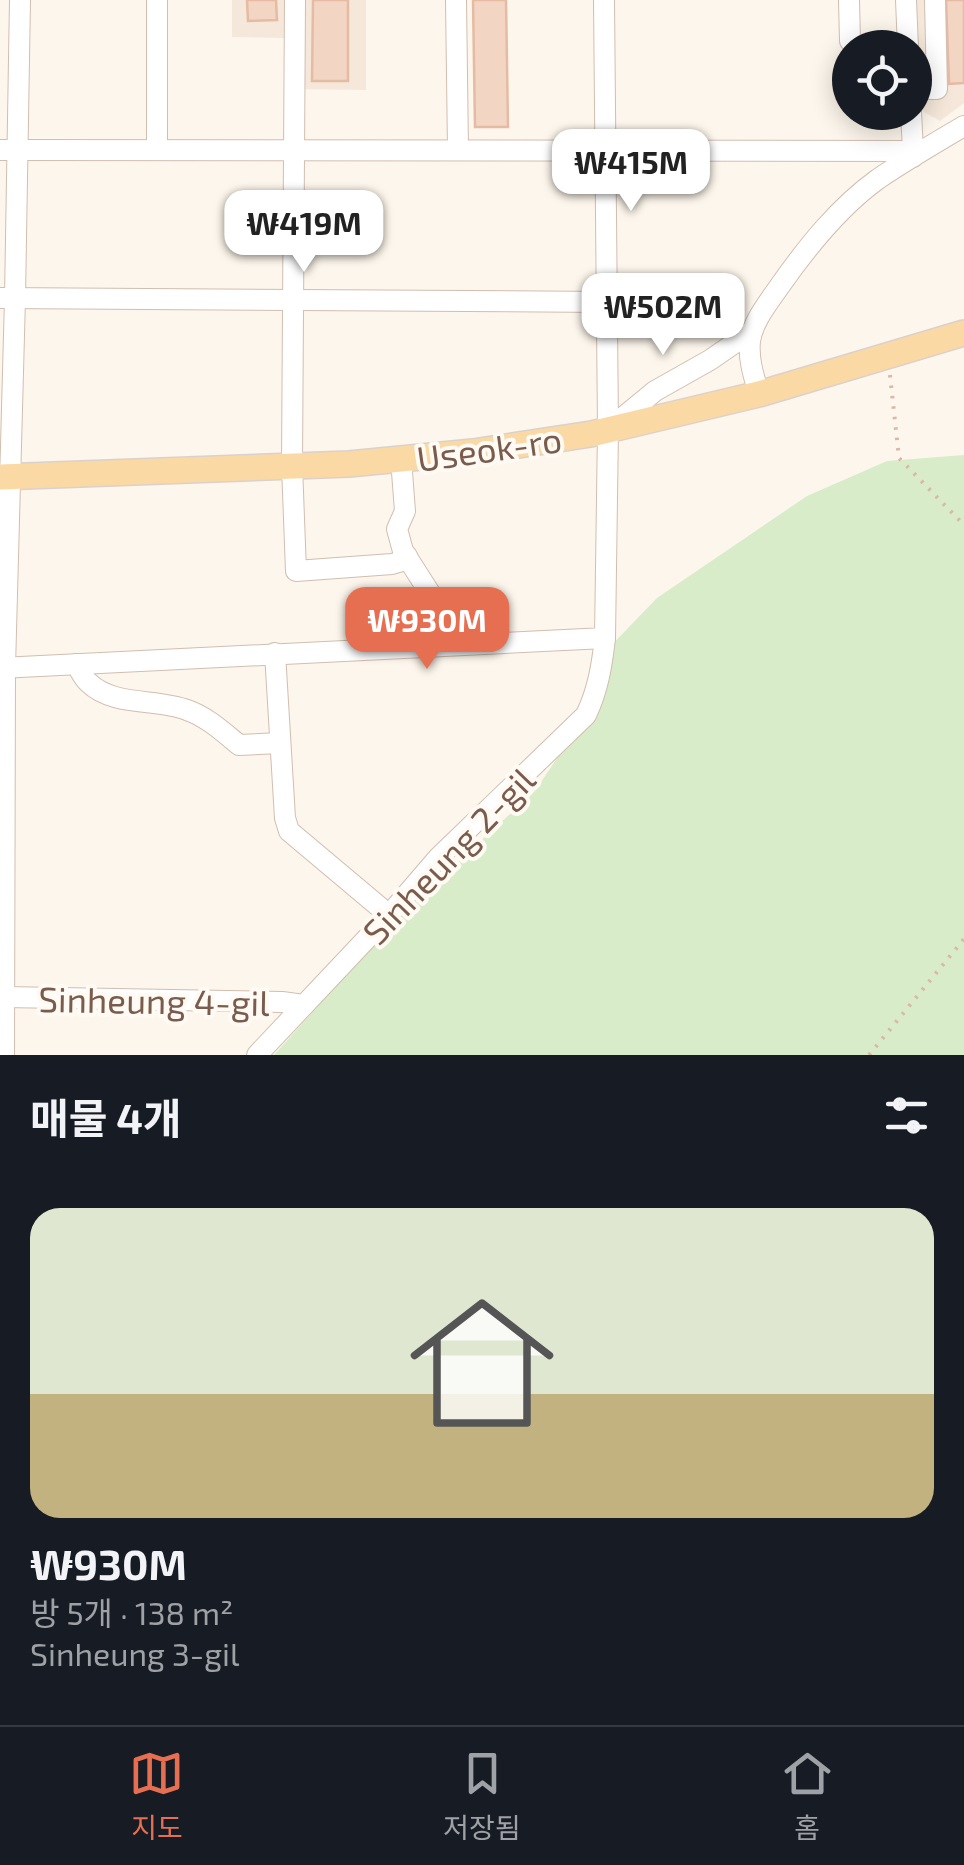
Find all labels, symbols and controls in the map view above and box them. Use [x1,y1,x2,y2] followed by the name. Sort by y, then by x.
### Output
[832,30,932,130] map controls
[832,30,932,130] button: locate
[561,129,701,214] pin: ₩415M
[574,142,688,180] text: ₩415M
[234,190,374,275] pin: ₩419M
[246,203,362,241] text: ₩419M
[593,273,733,358] pin: ₩502M
[604,286,722,324] text: ₩502M
[414,417,564,479] street label: Useok-ro
[357,587,497,672] pin: ₩930M
[367,600,487,638] text: ₩930M
[353,757,543,952] street label: Sinheung 2-gil
[38,977,271,1023] street label: Sinheung 4-gil
[879,1088,934,1143] icon: filters
[30,1092,182,1142] text: 매물 4개
[392,1273,572,1453] icon: home
[30,1538,187,1588] text: ₩930M
[30,1593,233,1631] text: 방 5개 · 138 m²
[30,1634,240,1672] text: Sinheung 3-gil
[129,1746,184,1846] tab: 지도
[443,1746,521,1846] tab: 저장됨
[780,1746,835,1846] tab: 홈

